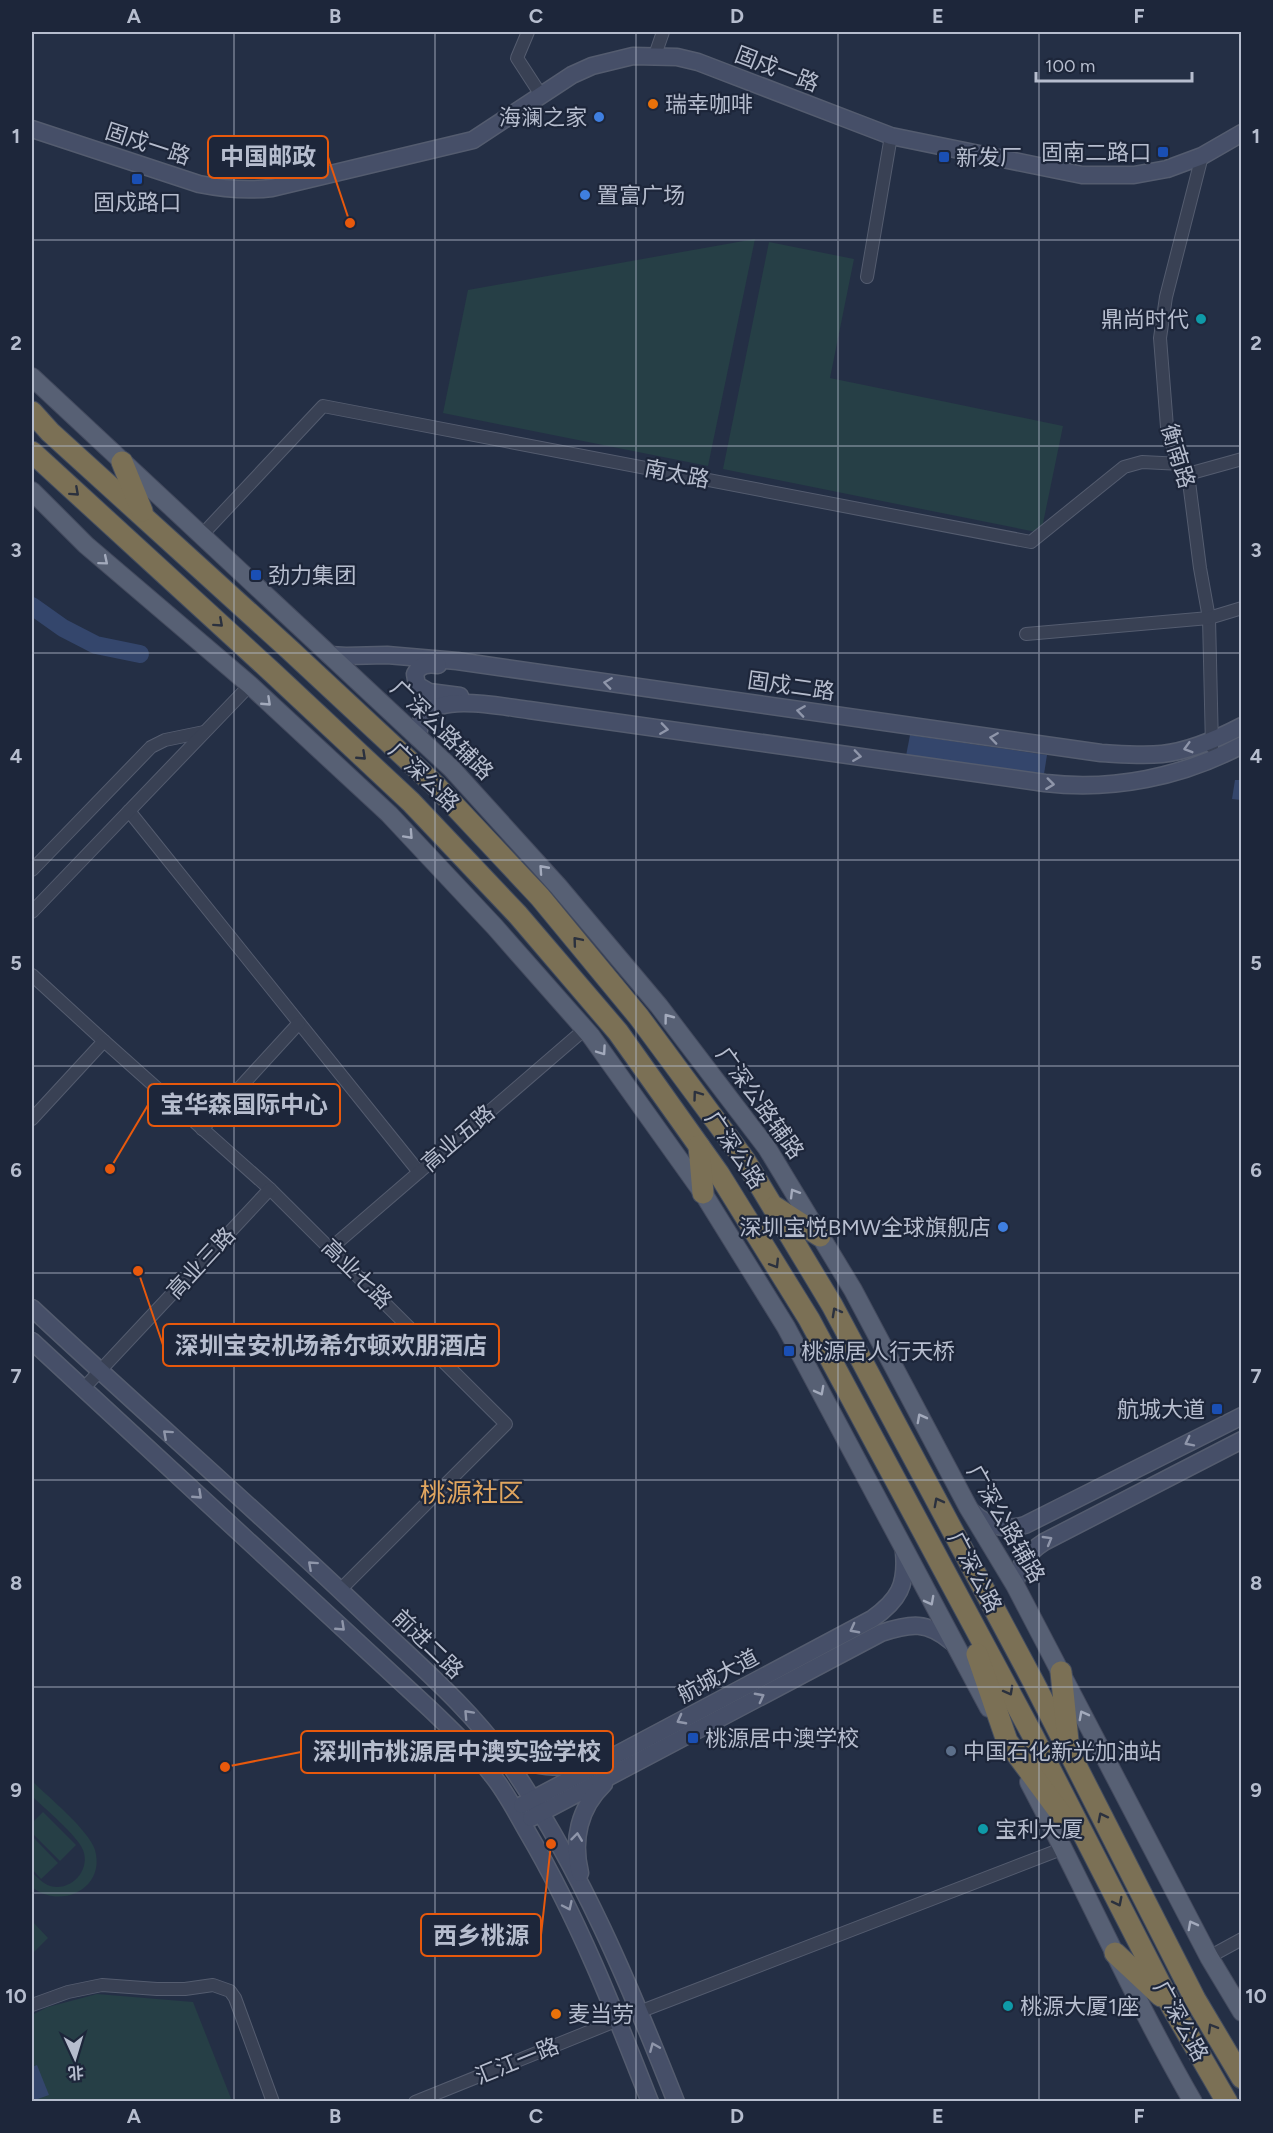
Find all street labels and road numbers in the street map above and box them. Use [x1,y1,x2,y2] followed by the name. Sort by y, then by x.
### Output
[731,41,823,97] street label: 固戍一路
[102,118,194,170] street label: 固戍一路
[1155,420,1201,492] street label: 衡南路
[642,454,712,494] street label: 南太路
[746,667,836,705] street label: 固戍二路
[385,675,499,785] street label: 广深公路辅路
[383,737,465,817] street label: 广深公路
[711,1042,809,1164] street label: 广深公路辅路
[416,1099,500,1177] street label: 高业五路
[699,1106,771,1194] street label: 广深公路
[161,1222,241,1304] street label: 高业三路
[316,1233,398,1315] street label: 高业七路
[962,1460,1050,1588] street label: 广深公路辅路
[943,1527,1007,1617] street label: 广深公路
[387,1604,469,1684] street label: 前进二路
[673,1643,763,1709] street label: 航城大道
[1148,1976,1214,2066] street label: 广深公路
[471,2032,563,2090] street label: 汇江一路

